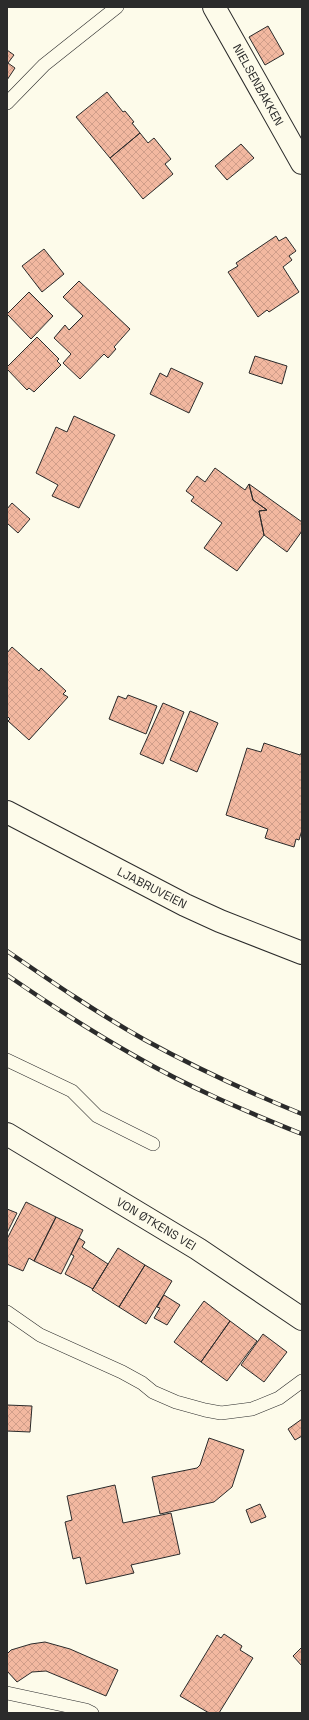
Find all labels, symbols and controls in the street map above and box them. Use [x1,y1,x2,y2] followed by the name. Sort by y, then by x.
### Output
[229,41,287,129] street label: NIELSENBAKKEN
[114,864,190,912] street label: LJABRUVEIEN
[113,1194,199,1254] street label: VON ØTKENS VEI

